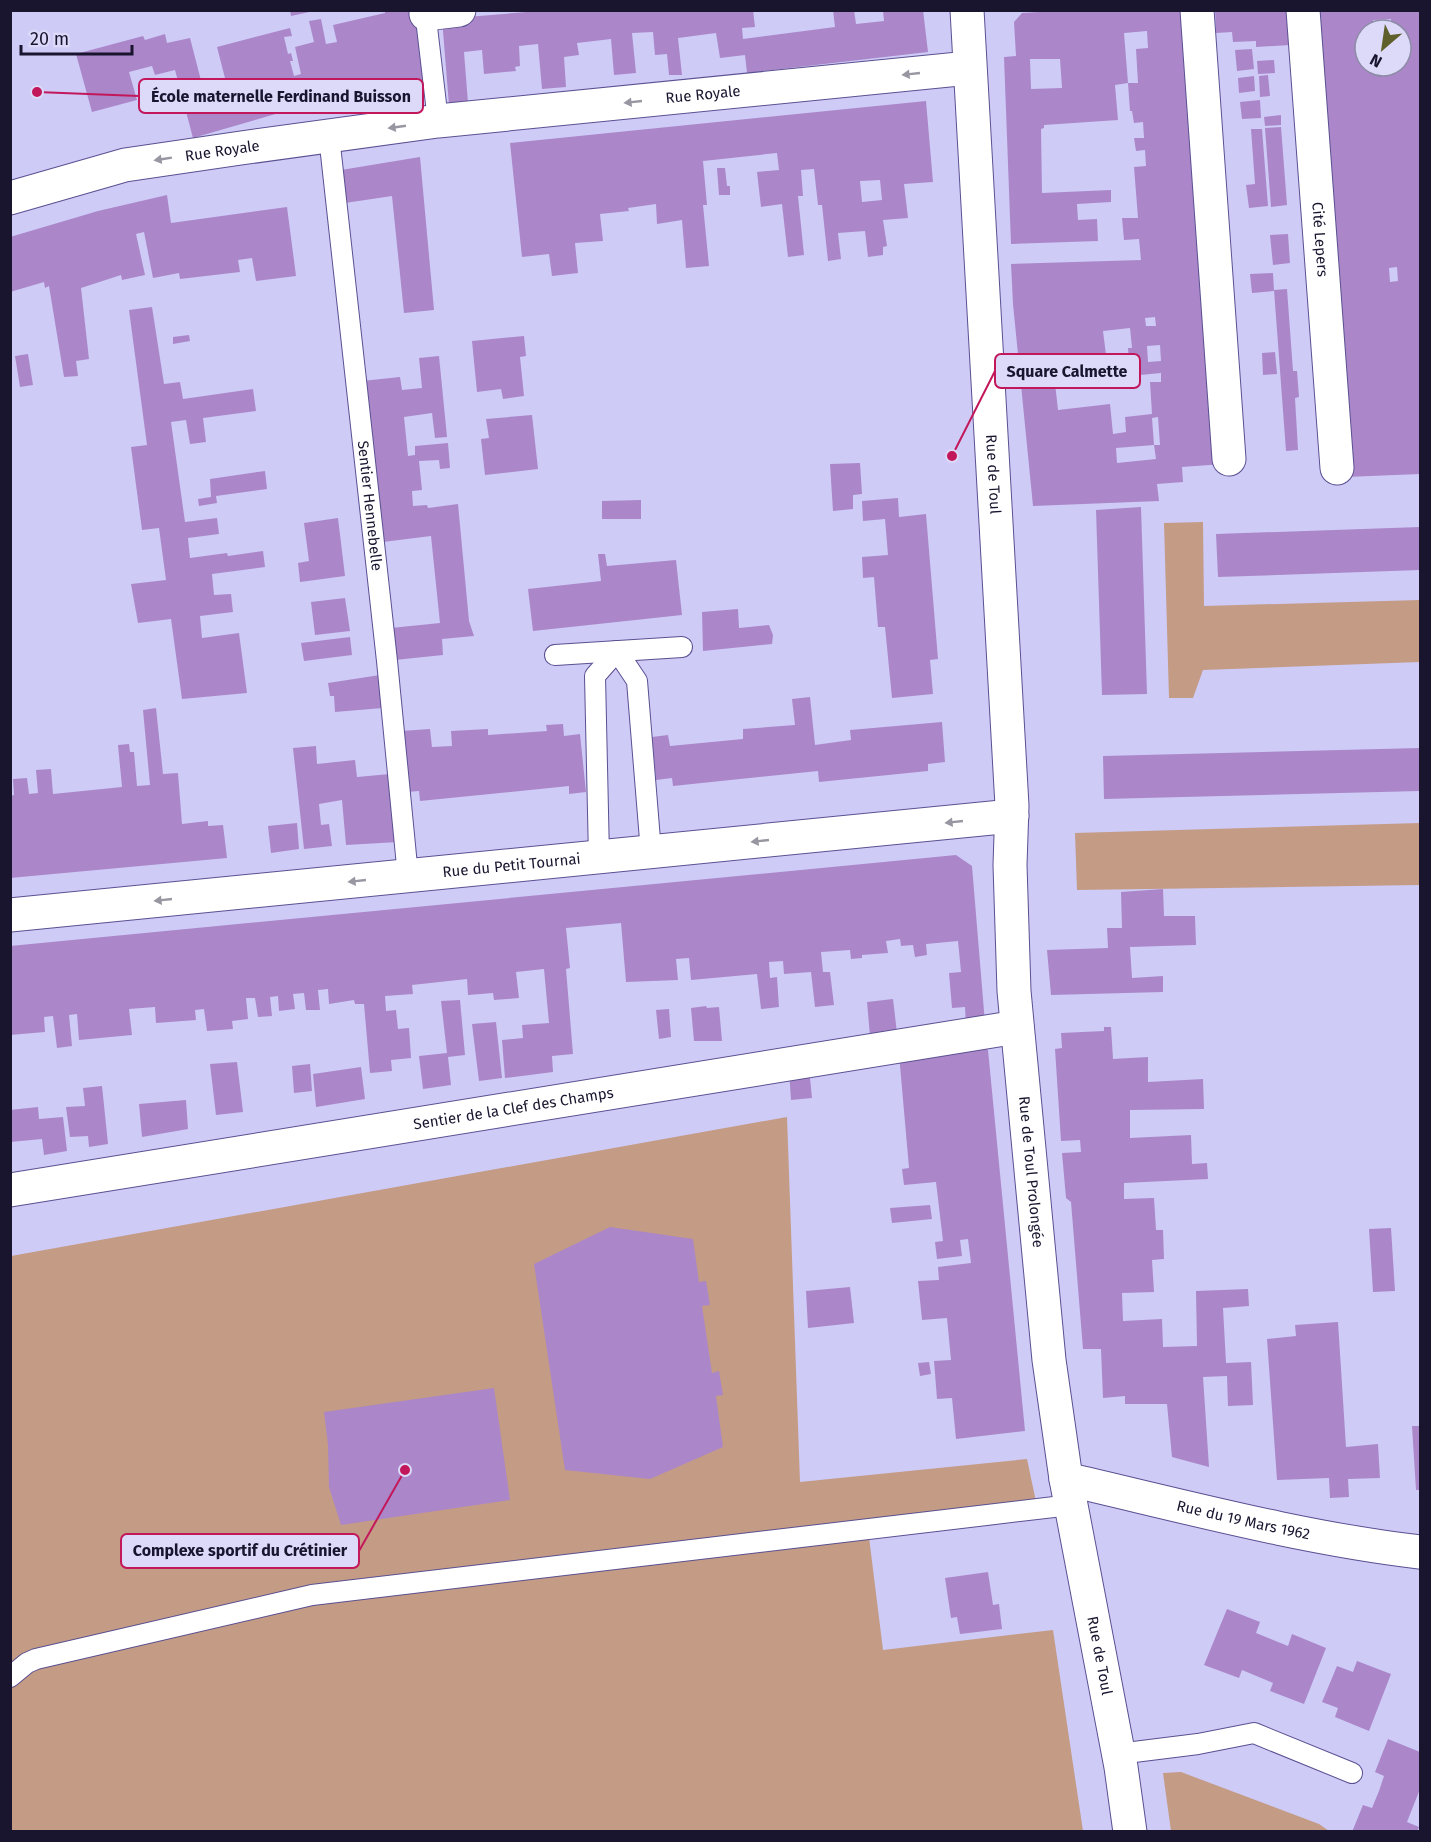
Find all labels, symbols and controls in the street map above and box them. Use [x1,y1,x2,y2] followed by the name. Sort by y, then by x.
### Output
[21,18,132,56] scale bar
[1353,18,1413,78] north arrow
[30,28,69,50] text: 20 m
[1367,50,1385,72] text: N
[901,69,920,79] one-way arrow
[139,79,423,113] callout: École maternelle Ferdinand Buisson
[665,82,741,107] street label: Rue Royale
[151,86,411,106] text: École maternelle Ferdinand Buisson
[623,97,642,107] one-way arrow
[388,122,407,131] one-way arrow
[184,137,261,165] street label: Rue Royale
[153,155,172,164] one-way arrow
[1308,201,1332,277] street label: Cité Lepers
[995,354,1140,388] callout: Square Calmette
[1007,362,1128,381] text: Square Calmette
[982,434,1005,515] street label: Rue de Toul
[354,440,386,572] street label: Sentier Hennebelle
[944,817,963,827] one-way arrow
[750,836,769,846] one-way arrow
[442,850,581,881] street label: Rue du Petit Tournai
[347,876,366,886] one-way arrow
[153,895,172,905] one-way arrow
[412,1083,615,1134] street label: Sentier de la Clef des Champs
[1015,1095,1047,1248] street label: Rue de Toul Prolongée
[1175,1497,1312,1543] street label: Rue du 19 Mars 1962
[121,1534,359,1568] callout: Complexe sportif du Crétinier
[133,1541,348,1560] text: Complexe sportif du Crétinier
[1083,1615,1116,1697] street label: Rue de Toul

